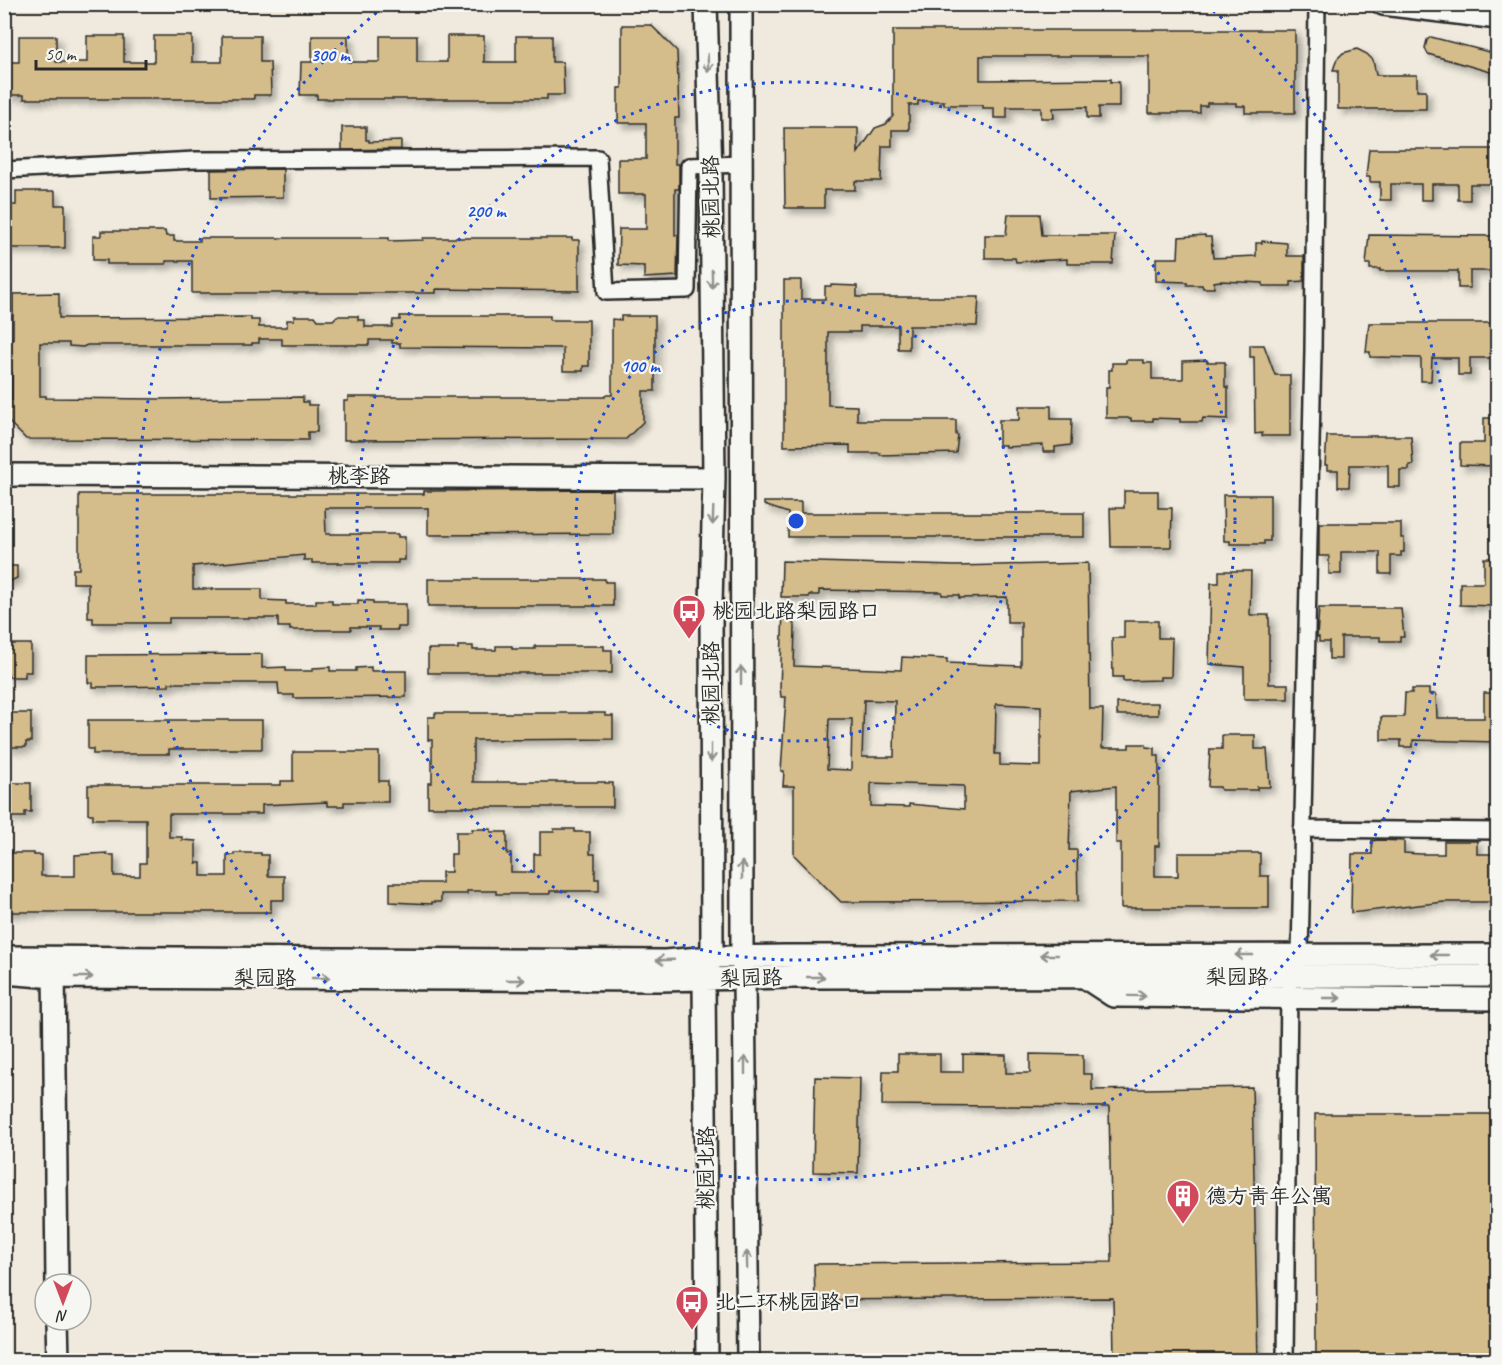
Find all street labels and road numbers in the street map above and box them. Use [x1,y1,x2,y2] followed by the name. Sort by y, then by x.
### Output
[697,155,725,239] street label: 桃园北路
[328,463,391,489] street label: 桃李路
[698,641,724,725] street label: 桃园北路
[719,964,783,992] street label: 梨园路
[1206,964,1269,990] street label: 梨园路
[234,965,297,991] street label: 梨园路
[693,1126,719,1210] street label: 桃园北路

